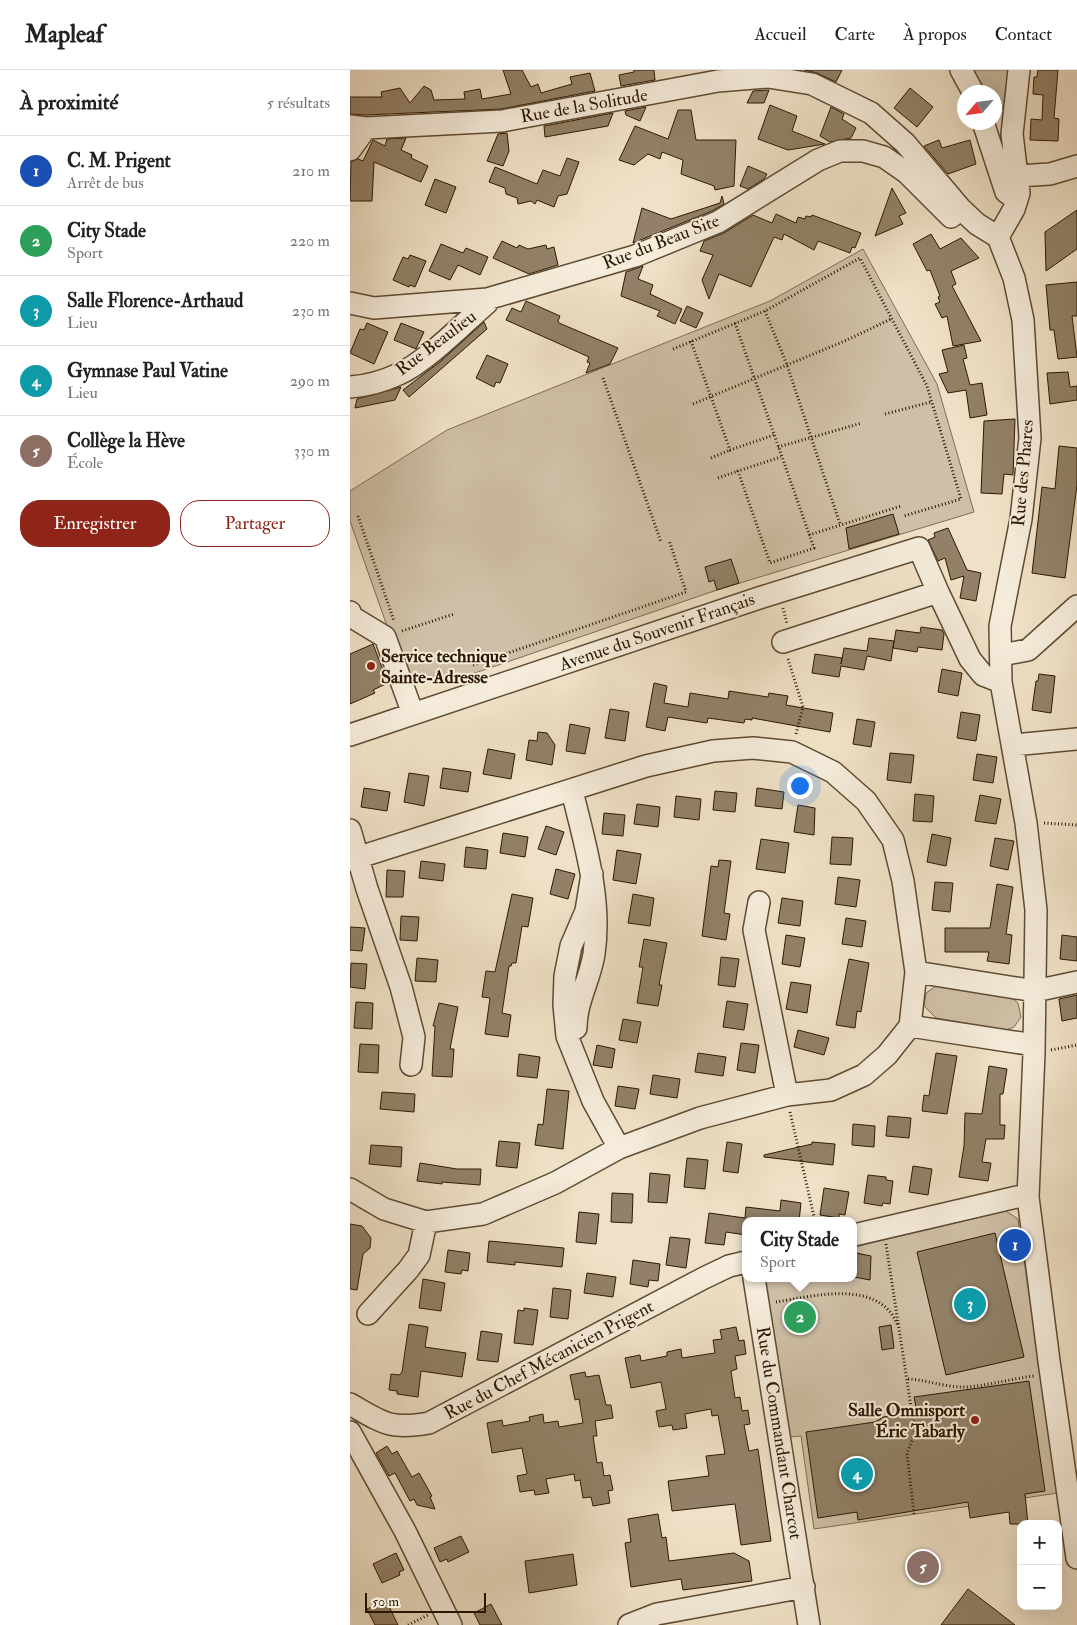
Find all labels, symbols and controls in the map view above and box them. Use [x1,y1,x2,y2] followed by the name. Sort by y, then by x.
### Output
[25,19,104,50] text: Mapleaf
[754,23,807,46] text: Accueil
[835,23,875,46] text: Carte
[903,23,967,46] text: À propos
[995,23,1052,46] text: Contact
[519,83,650,129] street label: Rue de la Solitude
[957,85,1002,130] north arrow
[20,89,118,116] text: À proximité
[267,93,330,113] text: 5 résultats
[67,149,171,173] text: C. M. Prigent
[33,161,39,181] text: 1
[292,161,330,181] text: 210 m
[67,173,144,193] text: Arrêt de bus
[599,209,723,275] street label: Rue du Beau Site
[67,219,146,243] text: City Stade
[32,231,40,251] text: 2
[290,231,330,251] text: 220 m
[67,243,103,263] text: Sport
[67,289,243,313] text: Salle Florence-Arthaud
[33,301,39,321] text: 3
[292,301,330,321] text: 230 m
[391,305,481,381] street label: Rue Beaulieu
[67,313,98,333] text: Lieu
[67,359,228,383] text: Gymnase Paul Vatine
[32,371,40,391] text: 4
[290,371,330,391] text: 290 m
[67,383,98,403] text: Lieu
[1007,419,1039,527] street label: Rue des Phares
[67,429,185,453] text: Collège la Hève
[32,441,40,461] text: 5
[294,441,330,461] text: 330 m
[67,453,103,473] text: École
[20,500,170,547] button: Enregistrer
[180,500,330,547] button: Partager
[555,588,758,677] street label: Avenue du Souvenir Français
[381,645,507,689] place label: Service technique Sainte-Adresse
[365,660,377,672] marker: Service technique Sainte-Adresse
[787,773,813,799] your location
[742,1217,857,1282] popup
[999,1226,1031,1264] pin: 1
[760,1228,839,1252] text: City Stade
[760,1252,796,1272] text: Sport
[954,1285,986,1323] pin: 3
[440,1295,658,1425] street label: Rue du Chef Mécanicien Prigent
[784,1298,816,1336] pin: 2
[751,1325,807,1541] street label: Rue du Commandant Charcot
[848,1399,966,1443] place label: Salle Omnisport Éric Tabarly
[969,1414,981,1426] marker: Salle Omnisport Éric Tabarly
[841,1455,873,1493] pin: 4
[1017,1520,1062,1610] map controls
[1017,1520,1062,1565] button: +
[907,1548,939,1586] pin: 5
[1017,1565,1062,1610] button: −
[365,1590,486,1613] scale bar
[372,1593,399,1610] text: 50 m

